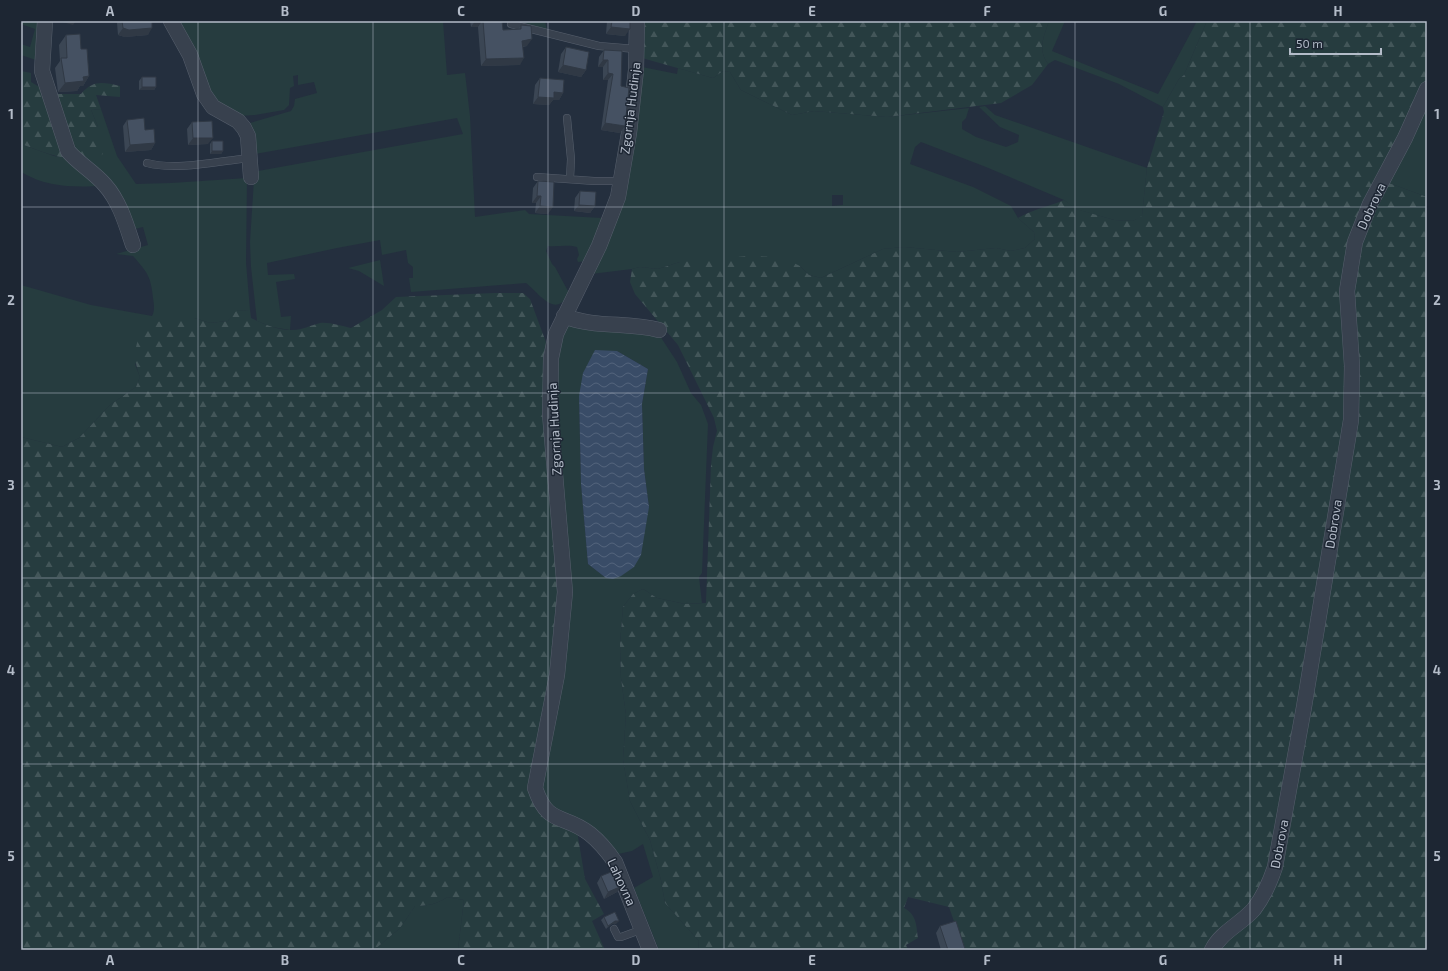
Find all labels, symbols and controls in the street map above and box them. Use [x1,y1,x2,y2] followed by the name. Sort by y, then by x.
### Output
[106,3,115,19] text: A
[281,3,289,19] text: B
[457,3,465,19] text: C
[632,3,641,19] text: D
[808,3,816,19] text: E
[983,3,991,19] text: F
[1159,3,1167,19] text: G
[1334,3,1343,19] text: H
[1290,30,1381,56] scale bar
[1296,36,1323,50] text: 50 m
[616,61,644,155] street label: Zgornja Hudinja
[8,106,14,122] text: 1
[1434,106,1440,122] text: 1
[1353,180,1389,232] street label: Dobrova
[7,292,15,308] text: 2
[1433,292,1441,308] text: 2
[544,382,564,476] street label: Zgornja Hudinja
[7,477,15,493] text: 3
[1433,477,1441,493] text: 3
[1321,498,1345,550] street label: Dobrova
[7,662,15,678] text: 4
[1433,662,1441,678] text: 4
[1266,818,1292,870] street label: Dobrova
[7,848,15,864] text: 5
[1433,848,1441,864] text: 5
[604,856,640,908] street label: Lahovna
[106,952,115,968] text: A
[281,952,289,968] text: B
[457,952,465,968] text: C
[632,952,641,968] text: D
[808,952,816,968] text: E
[983,952,991,968] text: F
[1159,952,1167,968] text: G
[1334,952,1343,968] text: H

